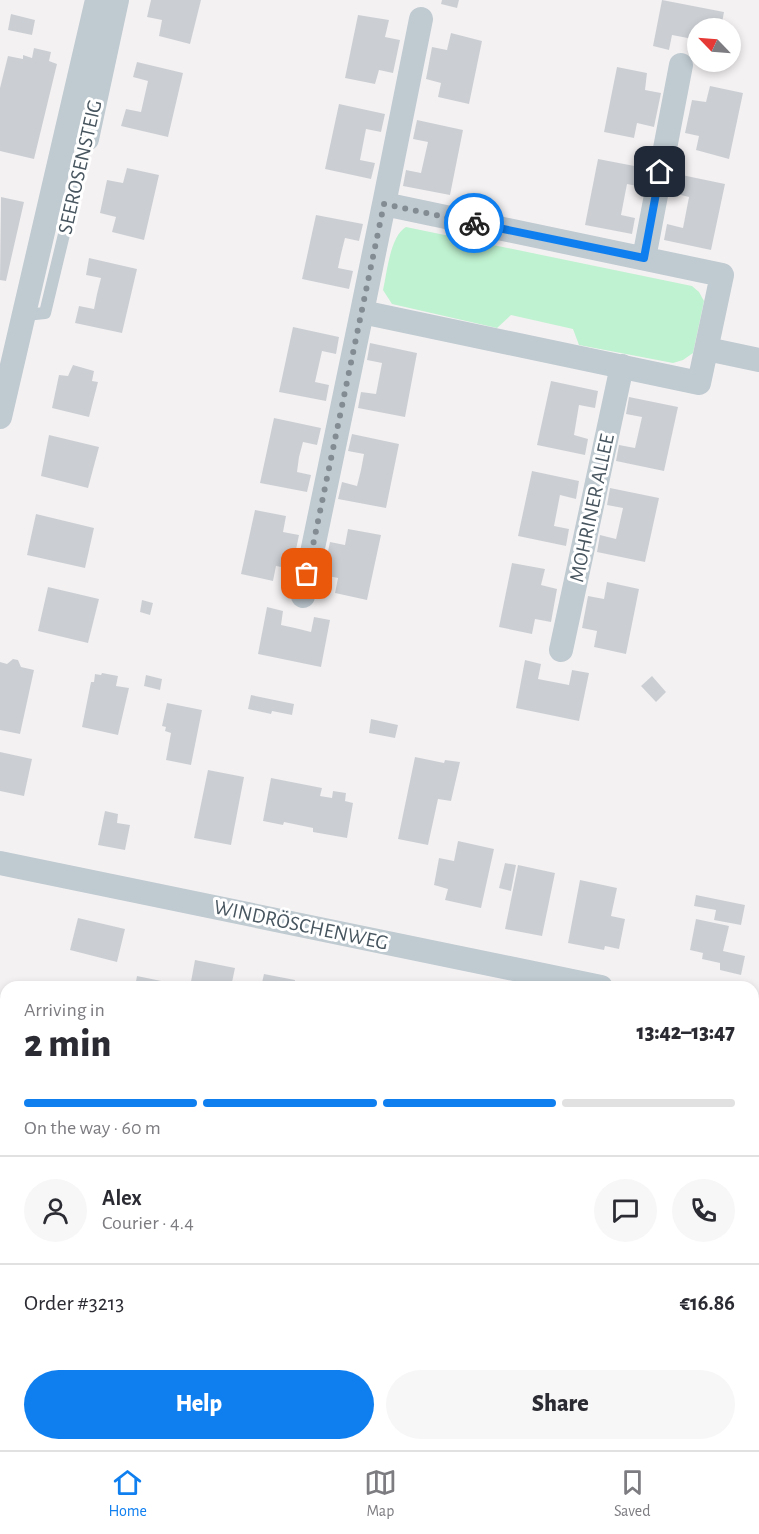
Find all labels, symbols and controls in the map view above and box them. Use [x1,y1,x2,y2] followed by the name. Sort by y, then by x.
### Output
[687,18,741,72] north arrow
[687,18,741,72] map controls
[54,98,106,236] street label: SEEROSENSTEIG
[634,146,685,197] pin
[643,155,676,188] icon: home
[444,193,504,253] courier
[458,207,491,240] icon: bike
[566,432,618,584] street label: MOHRINER ALLEE
[281,548,332,599] pin
[290,557,323,590] icon: bag
[212,895,390,954] street label: WINDRÖSCHENWEG
[24,1000,105,1020] text: Arriving in
[637,1021,735,1043] text: 13:42–13:47
[24,1025,111,1064] text: 2 min
[24,1118,161,1138] text: On the way · 60 m
[24,1179,87,1242] button: person
[594,1179,657,1242] button: chat
[672,1179,735,1242] button: phone
[102,1187,142,1209] text: Alex
[102,1213,194,1233] text: Courier · 4.4
[24,1292,124,1314] text: Order #3213
[680,1292,735,1314] text: €16.86
[24,1370,374,1439] button: Help
[386,1370,735,1439] button: Share
[108,1466,147,1521] tab: Home
[364,1466,397,1521] tab: Map
[614,1466,651,1521] tab: Saved

